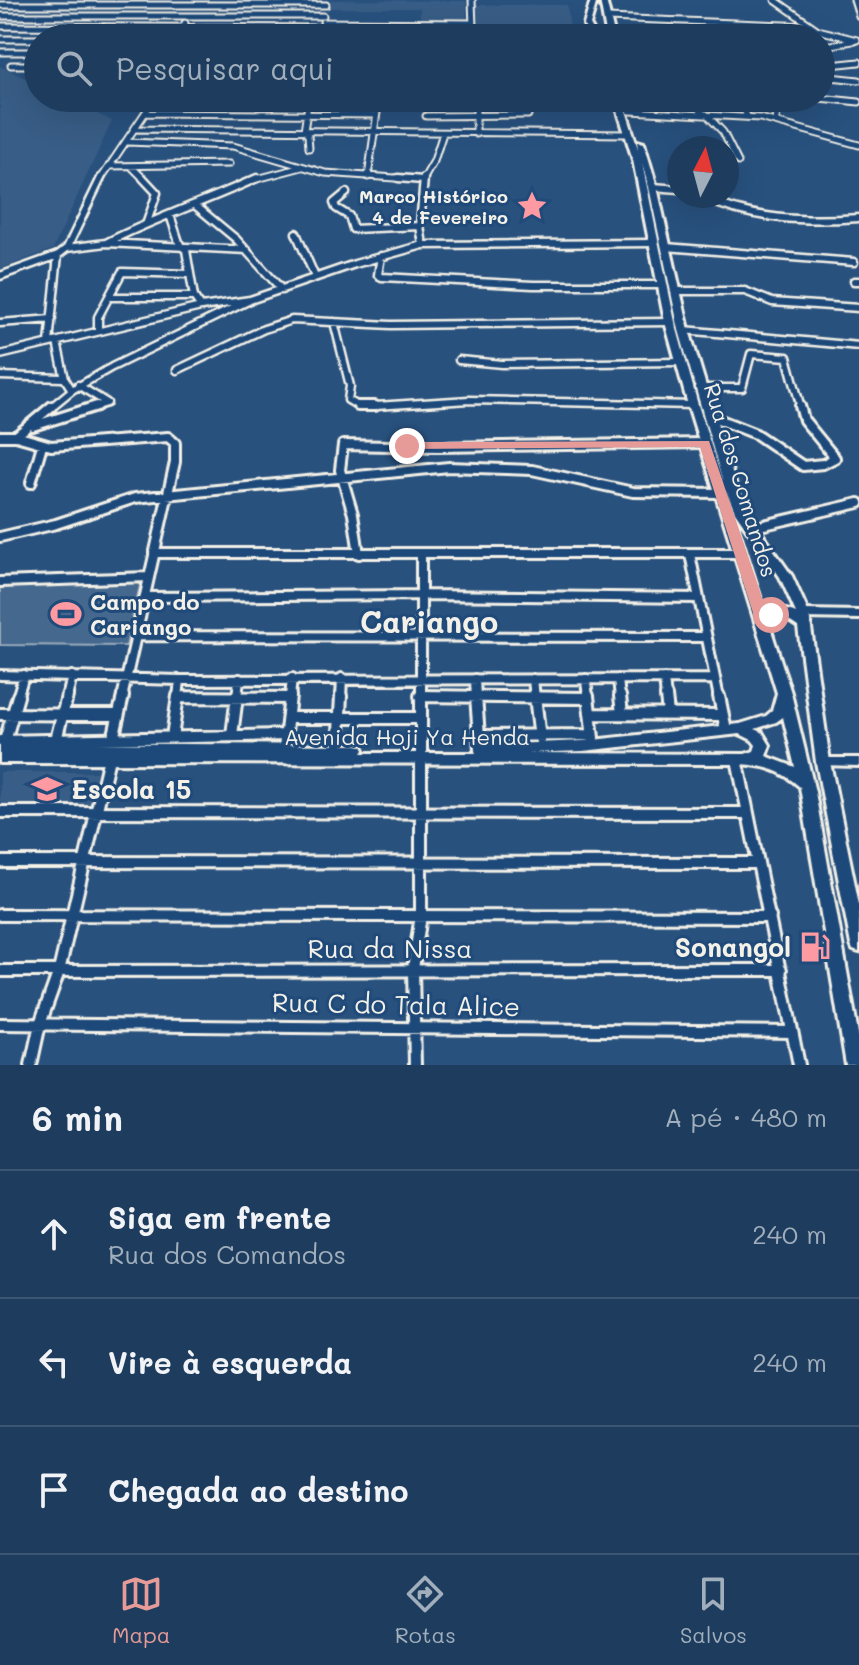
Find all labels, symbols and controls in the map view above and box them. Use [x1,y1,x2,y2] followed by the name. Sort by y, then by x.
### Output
[24,24,835,112] search box
[52,46,96,90] icon: search
[116,48,334,88] text: Pesquisar aqui
[667,136,739,208] north arrow
[359,184,508,229] place label: Marco Histórico 4 de Fevereiro
[515,189,549,223] place icon: Marco Histórico 4 de Fevereiro
[698,379,784,581] street label: Rua dos Comandos
[389,428,425,464] route end
[90,587,200,641] place label: Campo do Cariango
[49,597,83,631] sports icon: Campo do Cariango
[753,597,789,633] route start
[360,601,498,641] district label: Cariango
[284,722,530,751] street label: Avenida Hoji Ya Henda
[30,772,64,806] school or university icon: Escola 15
[71,772,191,806] place label: Escola 15
[675,930,791,964] place label: Sonangol
[798,930,832,964] fuel station icon: Sonangol
[307,931,473,965] street label: Rua da Nissa
[272,985,520,1023] street label: Rua C do Tala Alice
[32,1095,123,1140] text: 6 min
[664,1100,827,1134] text: A pé · 480 m
[108,1197,331,1237] text: Siga em frente
[32,1212,76,1256] icon: ahead
[752,1217,827,1251] text: 240 m
[108,1237,346,1271] text: Rua dos Comandos
[32,1340,76,1384] icon: left
[108,1342,352,1382] text: Vire à esquerda
[752,1345,827,1379] text: 240 m
[32,1468,76,1512] icon: arrive
[108,1470,408,1510] text: Chegada ao destino
[112,1572,171,1649] tab: Mapa
[395,1572,456,1649] tab: Rotas
[680,1572,747,1649] tab: Salvos

